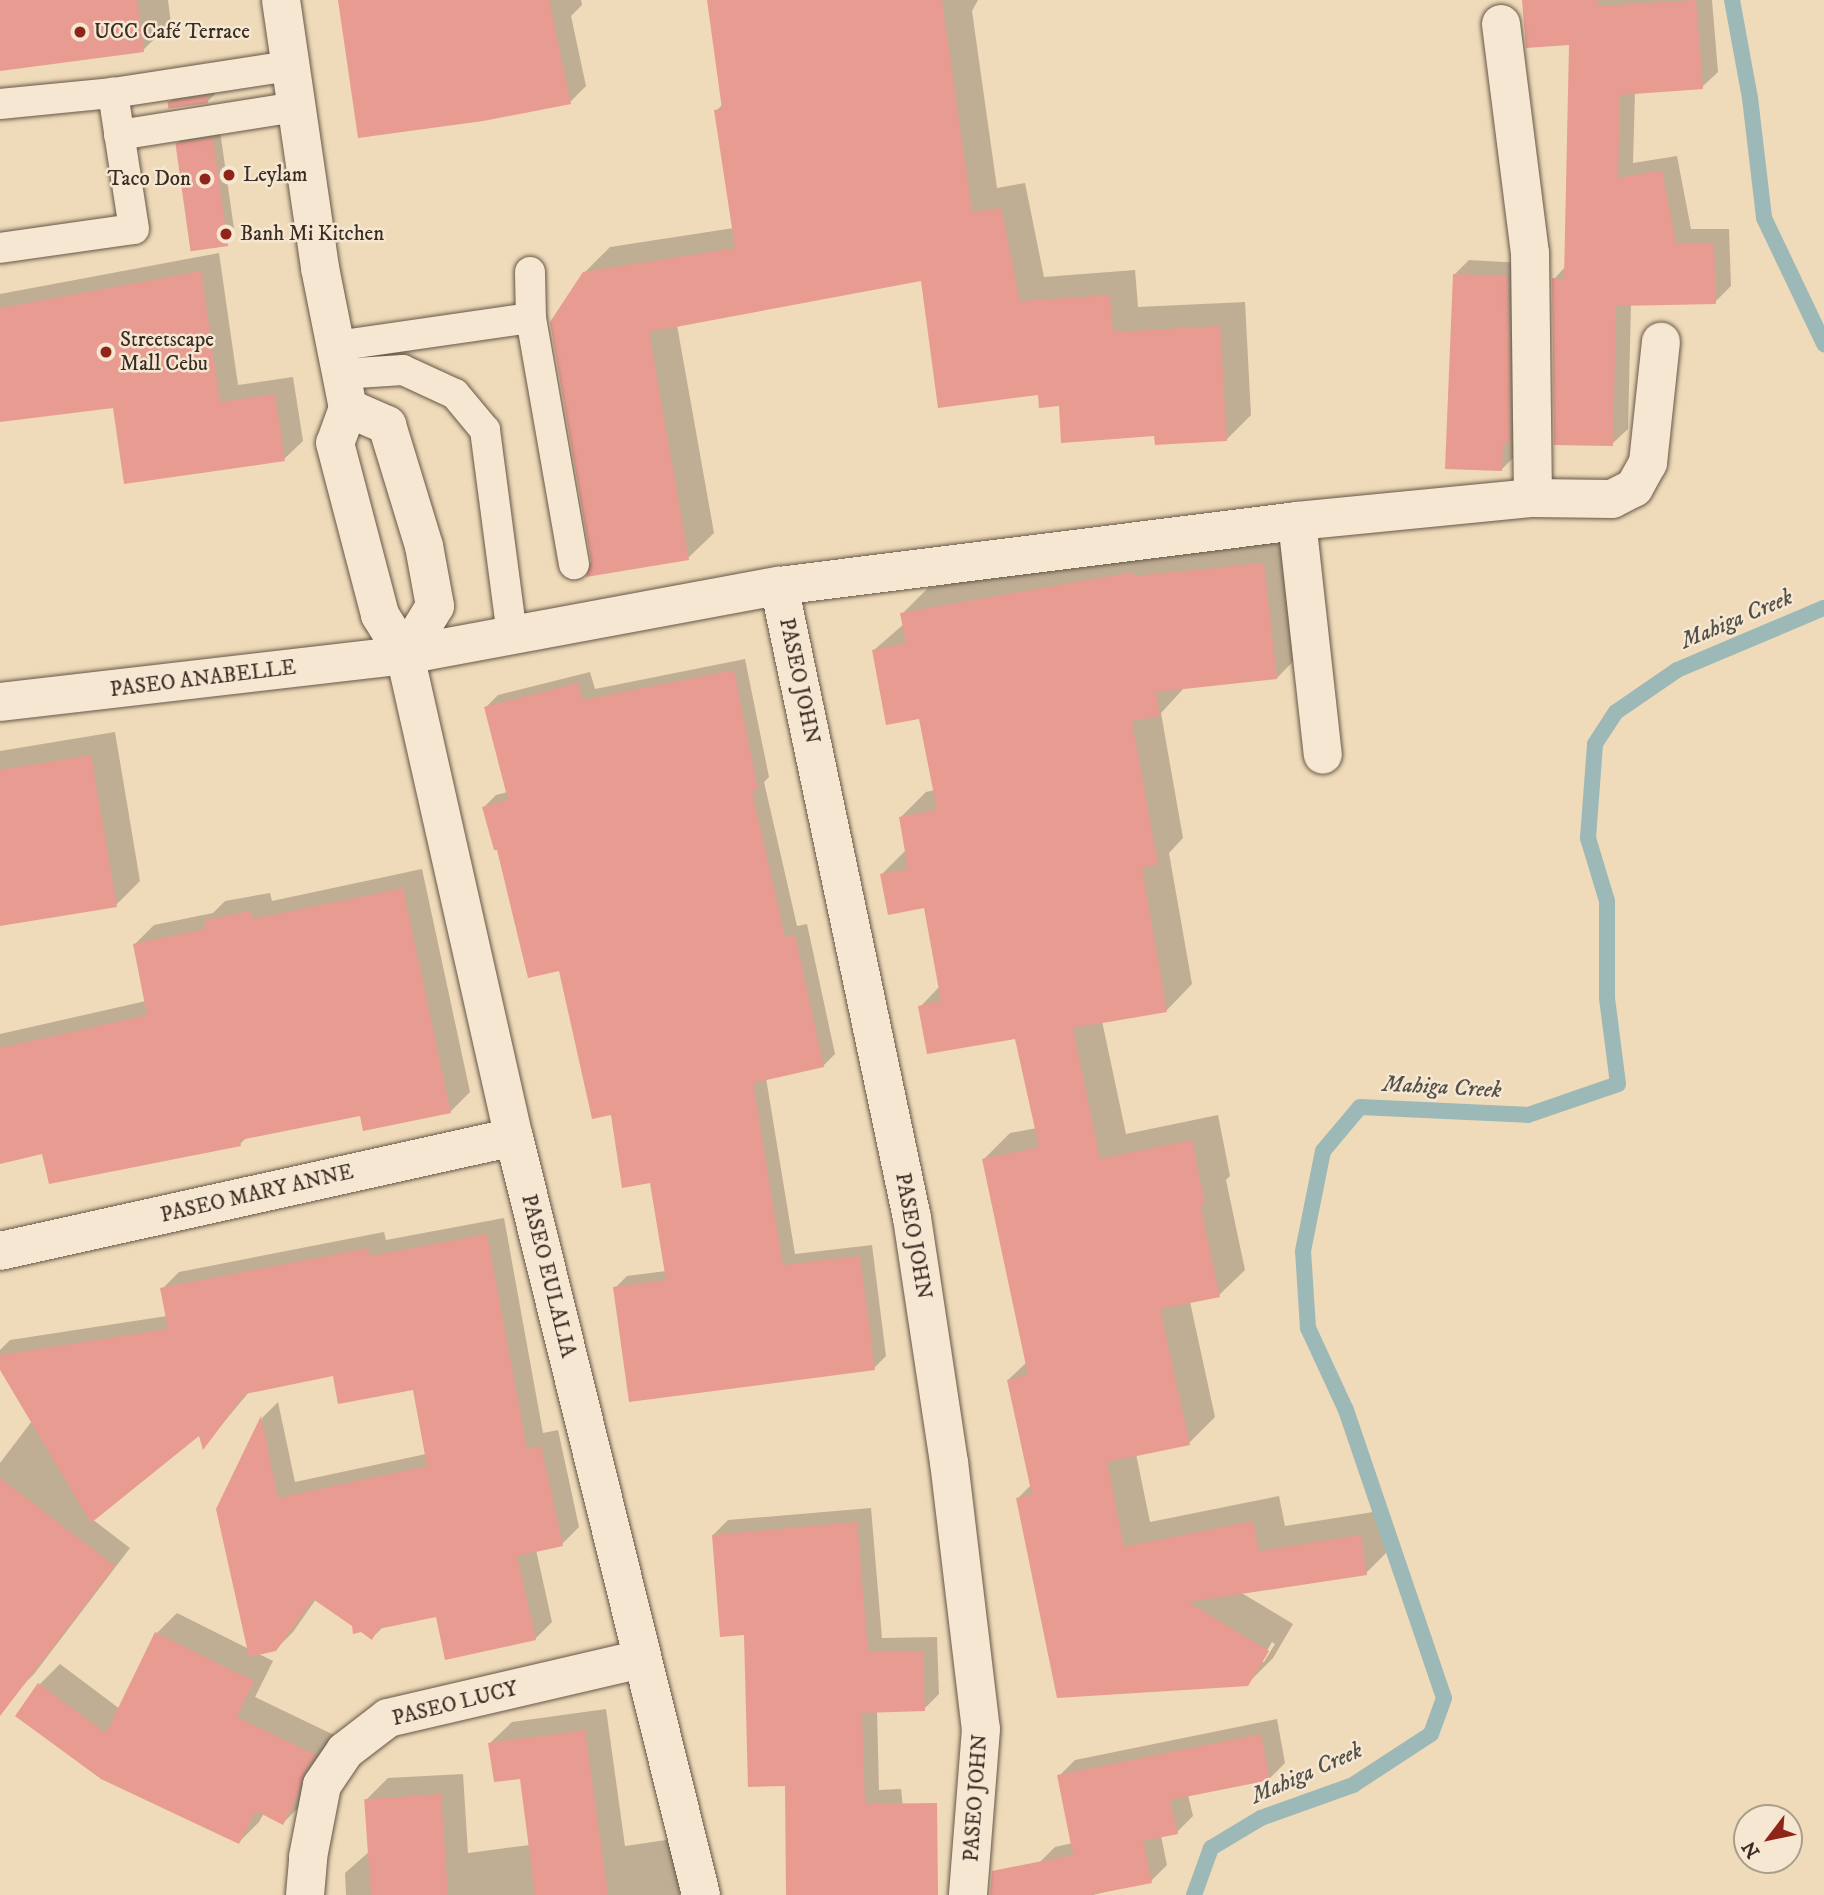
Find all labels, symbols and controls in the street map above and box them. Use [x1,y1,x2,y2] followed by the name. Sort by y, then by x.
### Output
[94,19,250,45] place label: UCC Café Terrace
[72,24,88,40] marker: UCC Café Terrace
[243,162,307,188] place label: Leylam
[107,166,191,192] place label: Taco Don
[221,167,237,183] marker: Leylam
[197,171,213,187] marker: Taco Don
[240,221,384,247] place label: Banh Mi Kitchen
[218,226,234,242] marker: Banh Mi Kitchen
[120,327,214,377] place label: Streetscape Mall Cebu
[98,344,114,360] marker: Streetscape Mall Cebu
[1677,584,1797,656] water label: Mahiga Creek
[773,616,825,746] street label: PASEO JOHN
[109,655,297,703] street label: PASEO ANABELLE
[1382,1071,1502,1105] water label: Mahiga Creek
[158,1160,356,1228] street label: PASEO MARY ANNE
[889,1171,937,1301] street label: PASEO JOHN
[516,1192,580,1360] street label: PASEO EULALIA
[390,1676,520,1732] street label: PASEO LUCY
[959,1733,993,1863] street label: PASEO JOHN
[1247,1737,1367,1811] water label: Mahiga Creek
[1733,1804,1803,1874] north arrow
[1738,1837,1765,1862] text: N

